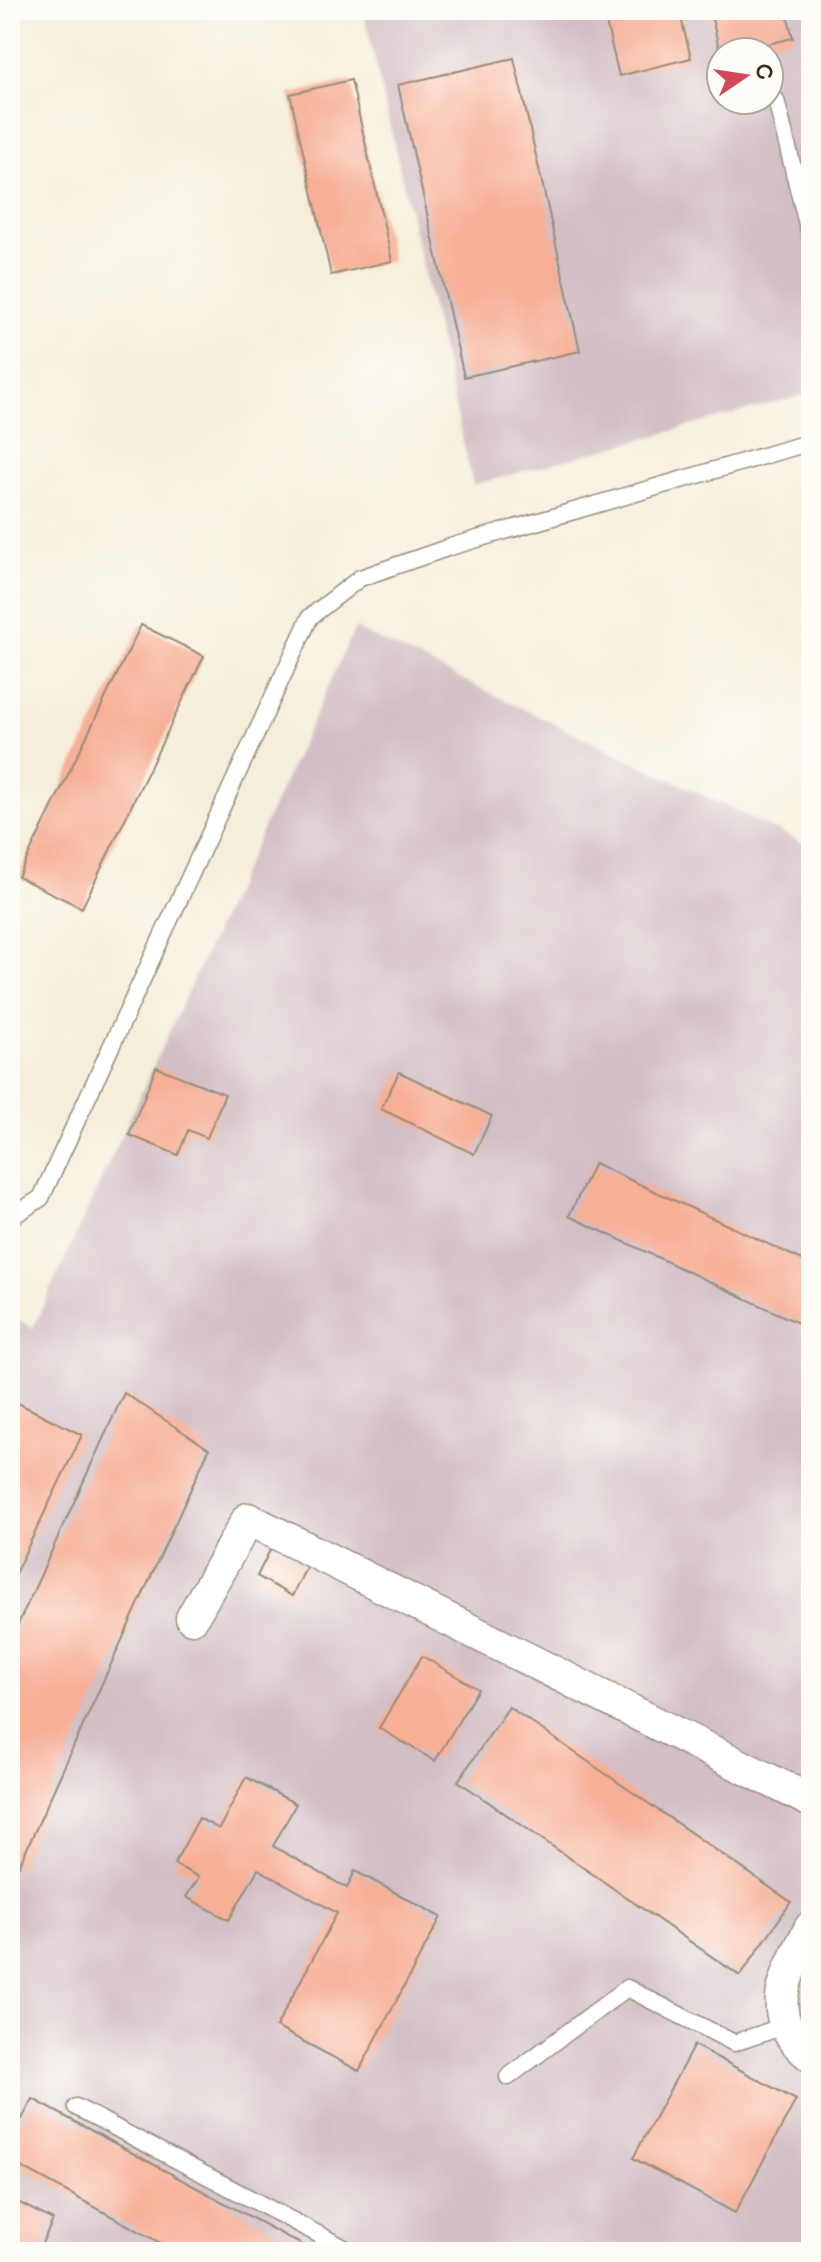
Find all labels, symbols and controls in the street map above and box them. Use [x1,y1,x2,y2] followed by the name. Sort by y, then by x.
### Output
[705,36,785,116] north arrow
[748,61,778,82] text: С

